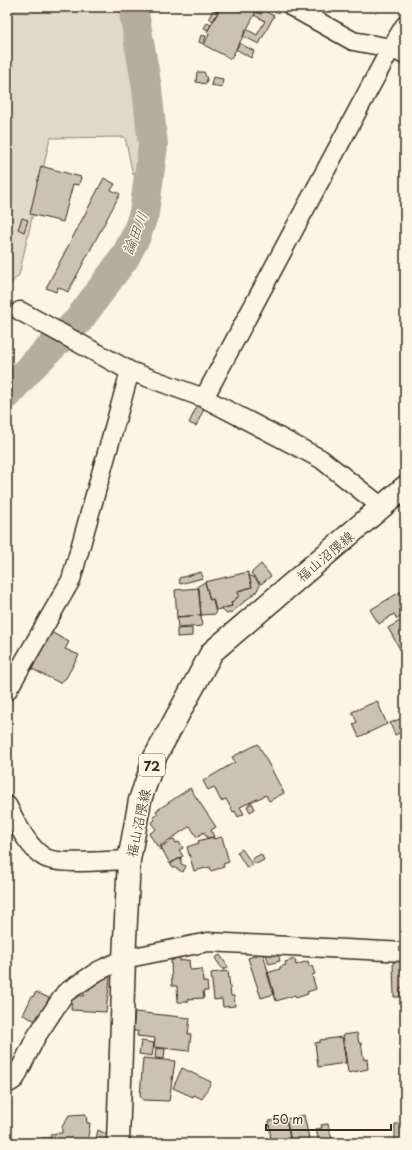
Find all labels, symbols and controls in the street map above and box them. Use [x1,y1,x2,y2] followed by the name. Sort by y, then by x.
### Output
[115,208,153,258] water label: 論田川
[291,525,359,587] street label: 福山沼隈線
[139,754,165,776] road number: 72
[120,787,156,859] street label: 福山沼隈線
[266,1106,391,1132] scale bar
[272,1110,303,1128] text: 50 m

